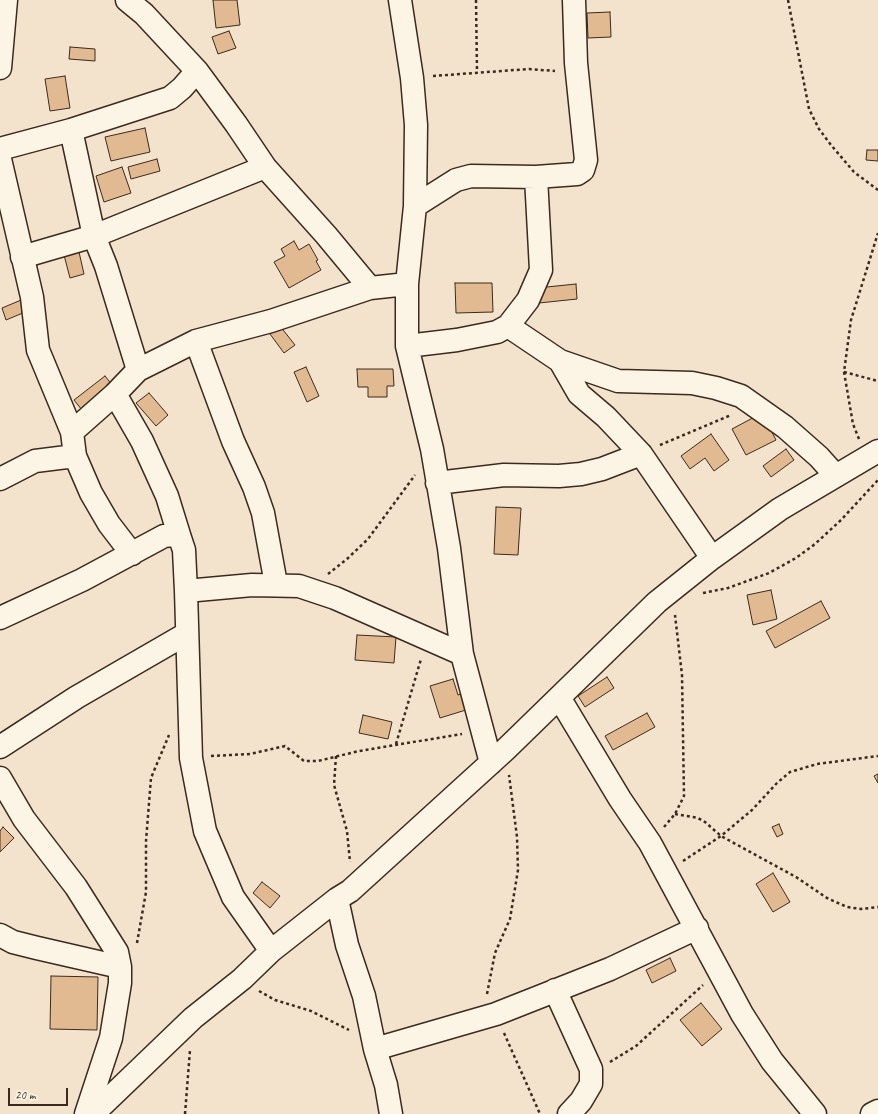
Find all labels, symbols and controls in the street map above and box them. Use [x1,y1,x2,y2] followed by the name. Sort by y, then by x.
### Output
[10,1080,70,1106] scale bar
[15,1087,35,1103] text: 20 m

